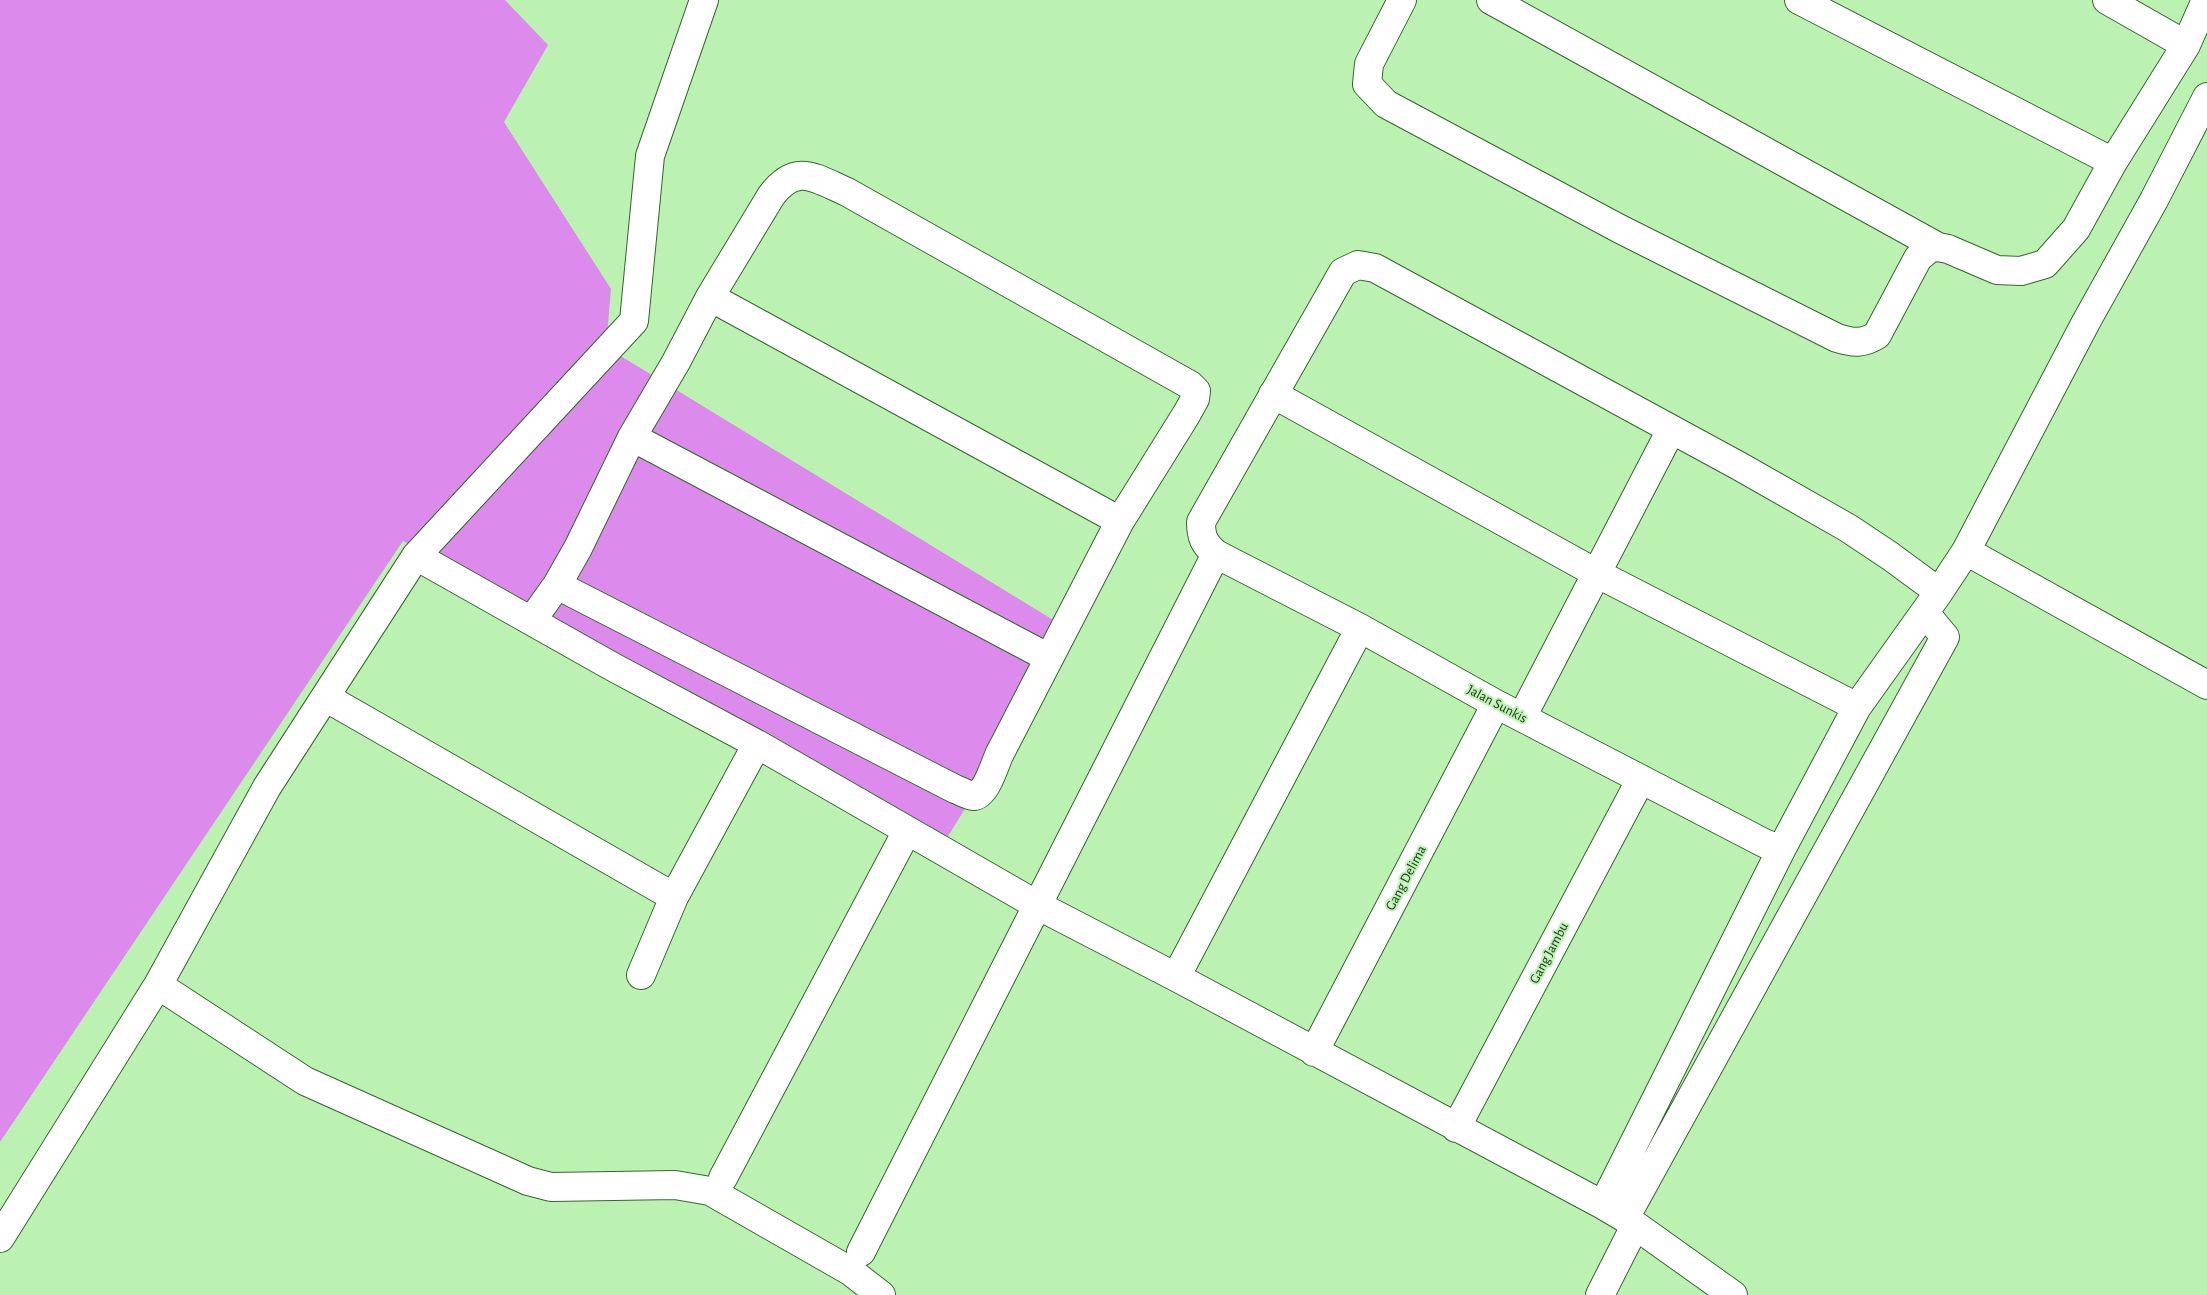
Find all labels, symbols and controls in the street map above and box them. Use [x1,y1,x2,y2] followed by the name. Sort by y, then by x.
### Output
[1464,681,1530,727] street label: Jalan Sunkis
[1382,843,1430,913] street label: Gang Delima
[1526,920,1572,986] street label: Gang Jambu

